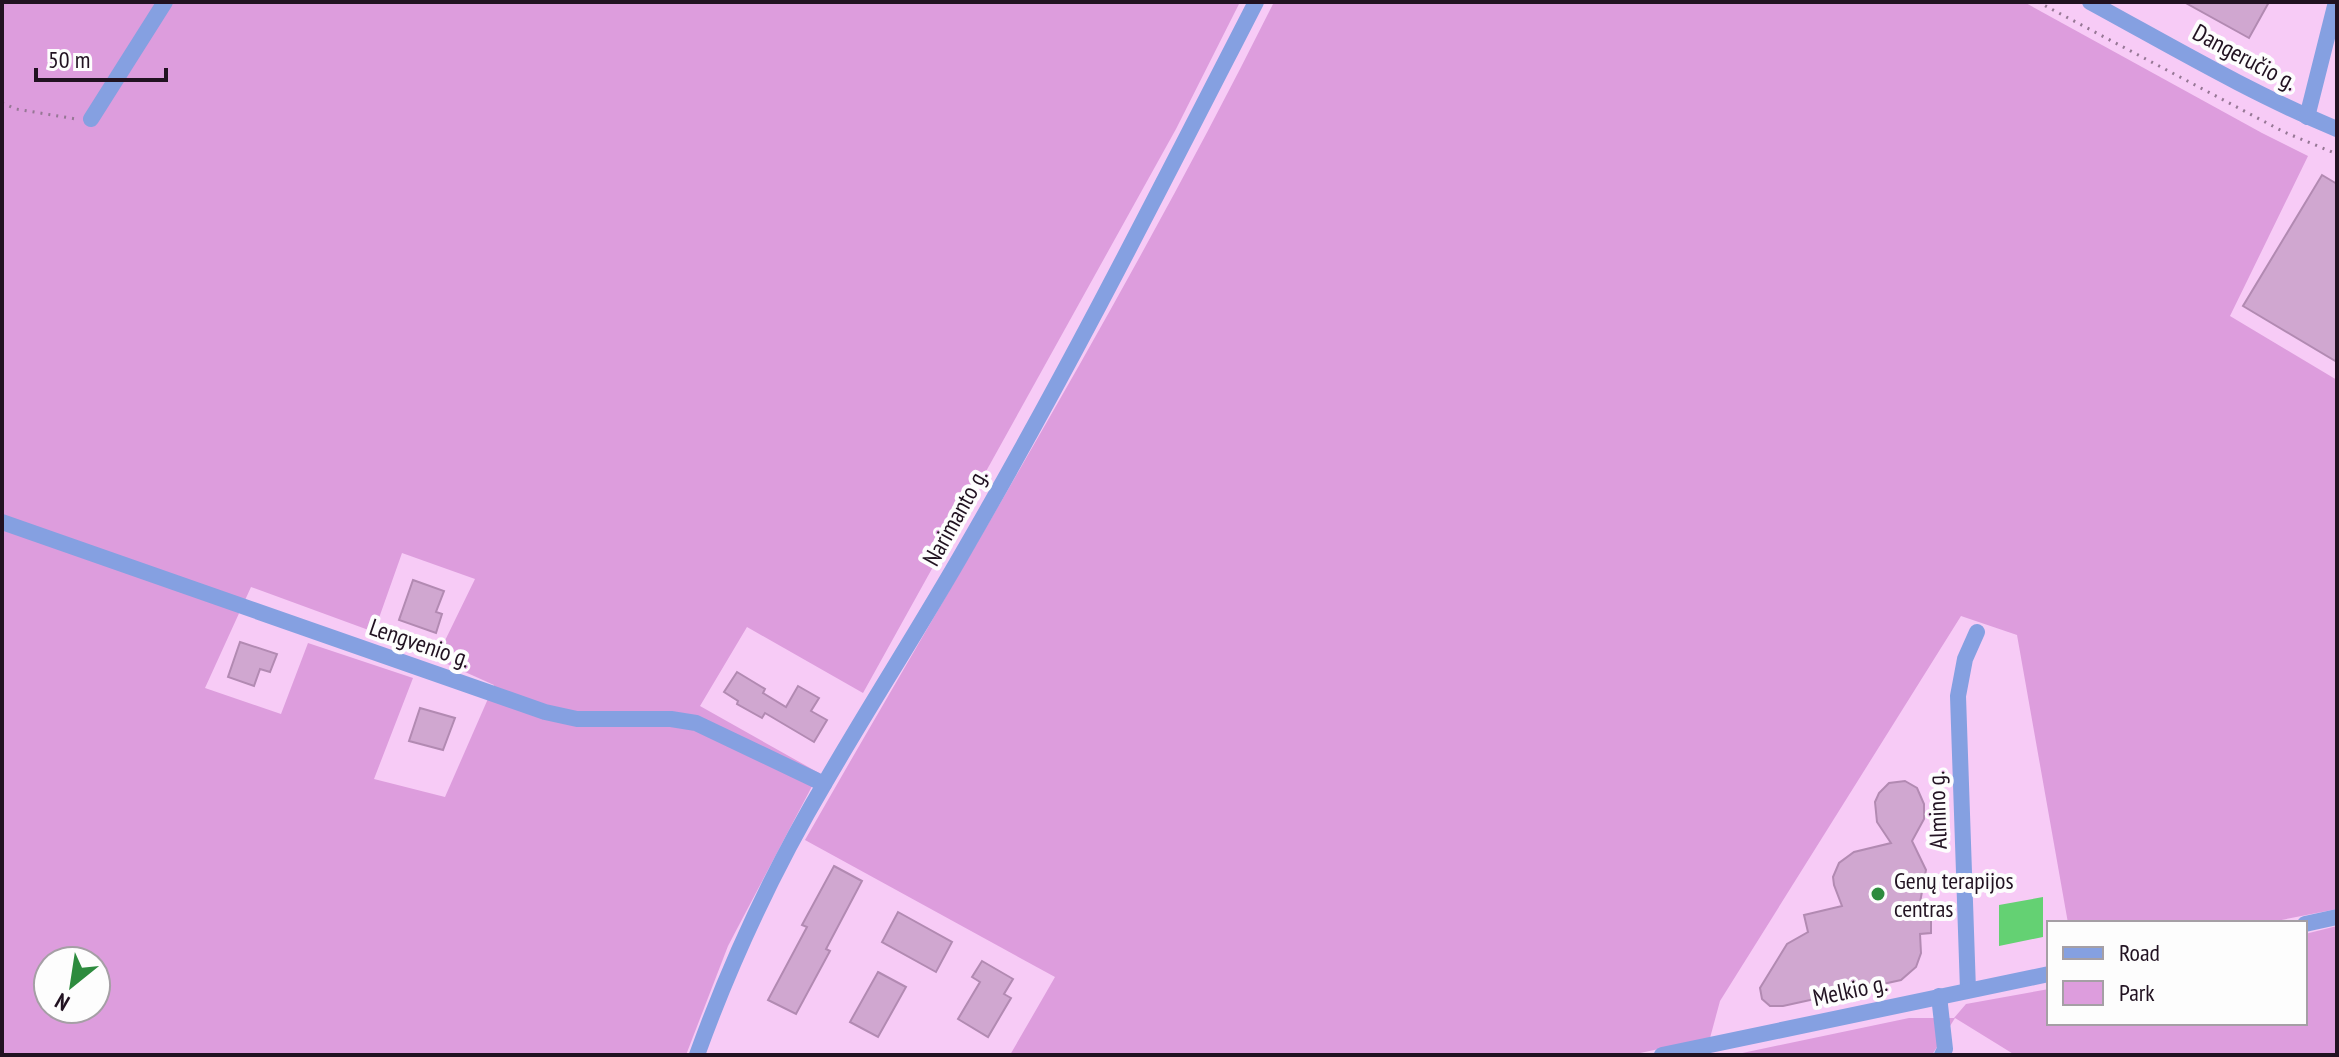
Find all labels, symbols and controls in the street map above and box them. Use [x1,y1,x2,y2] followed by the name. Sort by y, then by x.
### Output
[2187,17,2303,97] street label: Dangeručio g.
[36,32,166,82] scale bar
[48,44,90,75] text: 50 m
[916,463,994,571] street label: Narimanto g.
[365,611,475,675] street label: Lengvenio g.
[1920,770,1954,850] street label: Almino g.
[1894,865,2014,924] place label: Genų terapijos centras
[1869,885,1887,903] marker: Genų terapijos centras
[2047,921,2307,1025] legend
[2119,937,2160,968] text: Road
[32,945,112,1025] north arrow
[1810,967,1890,1013] street label: Melkio g.
[2119,977,2155,1008] text: Park
[50,987,74,1017] text: N

